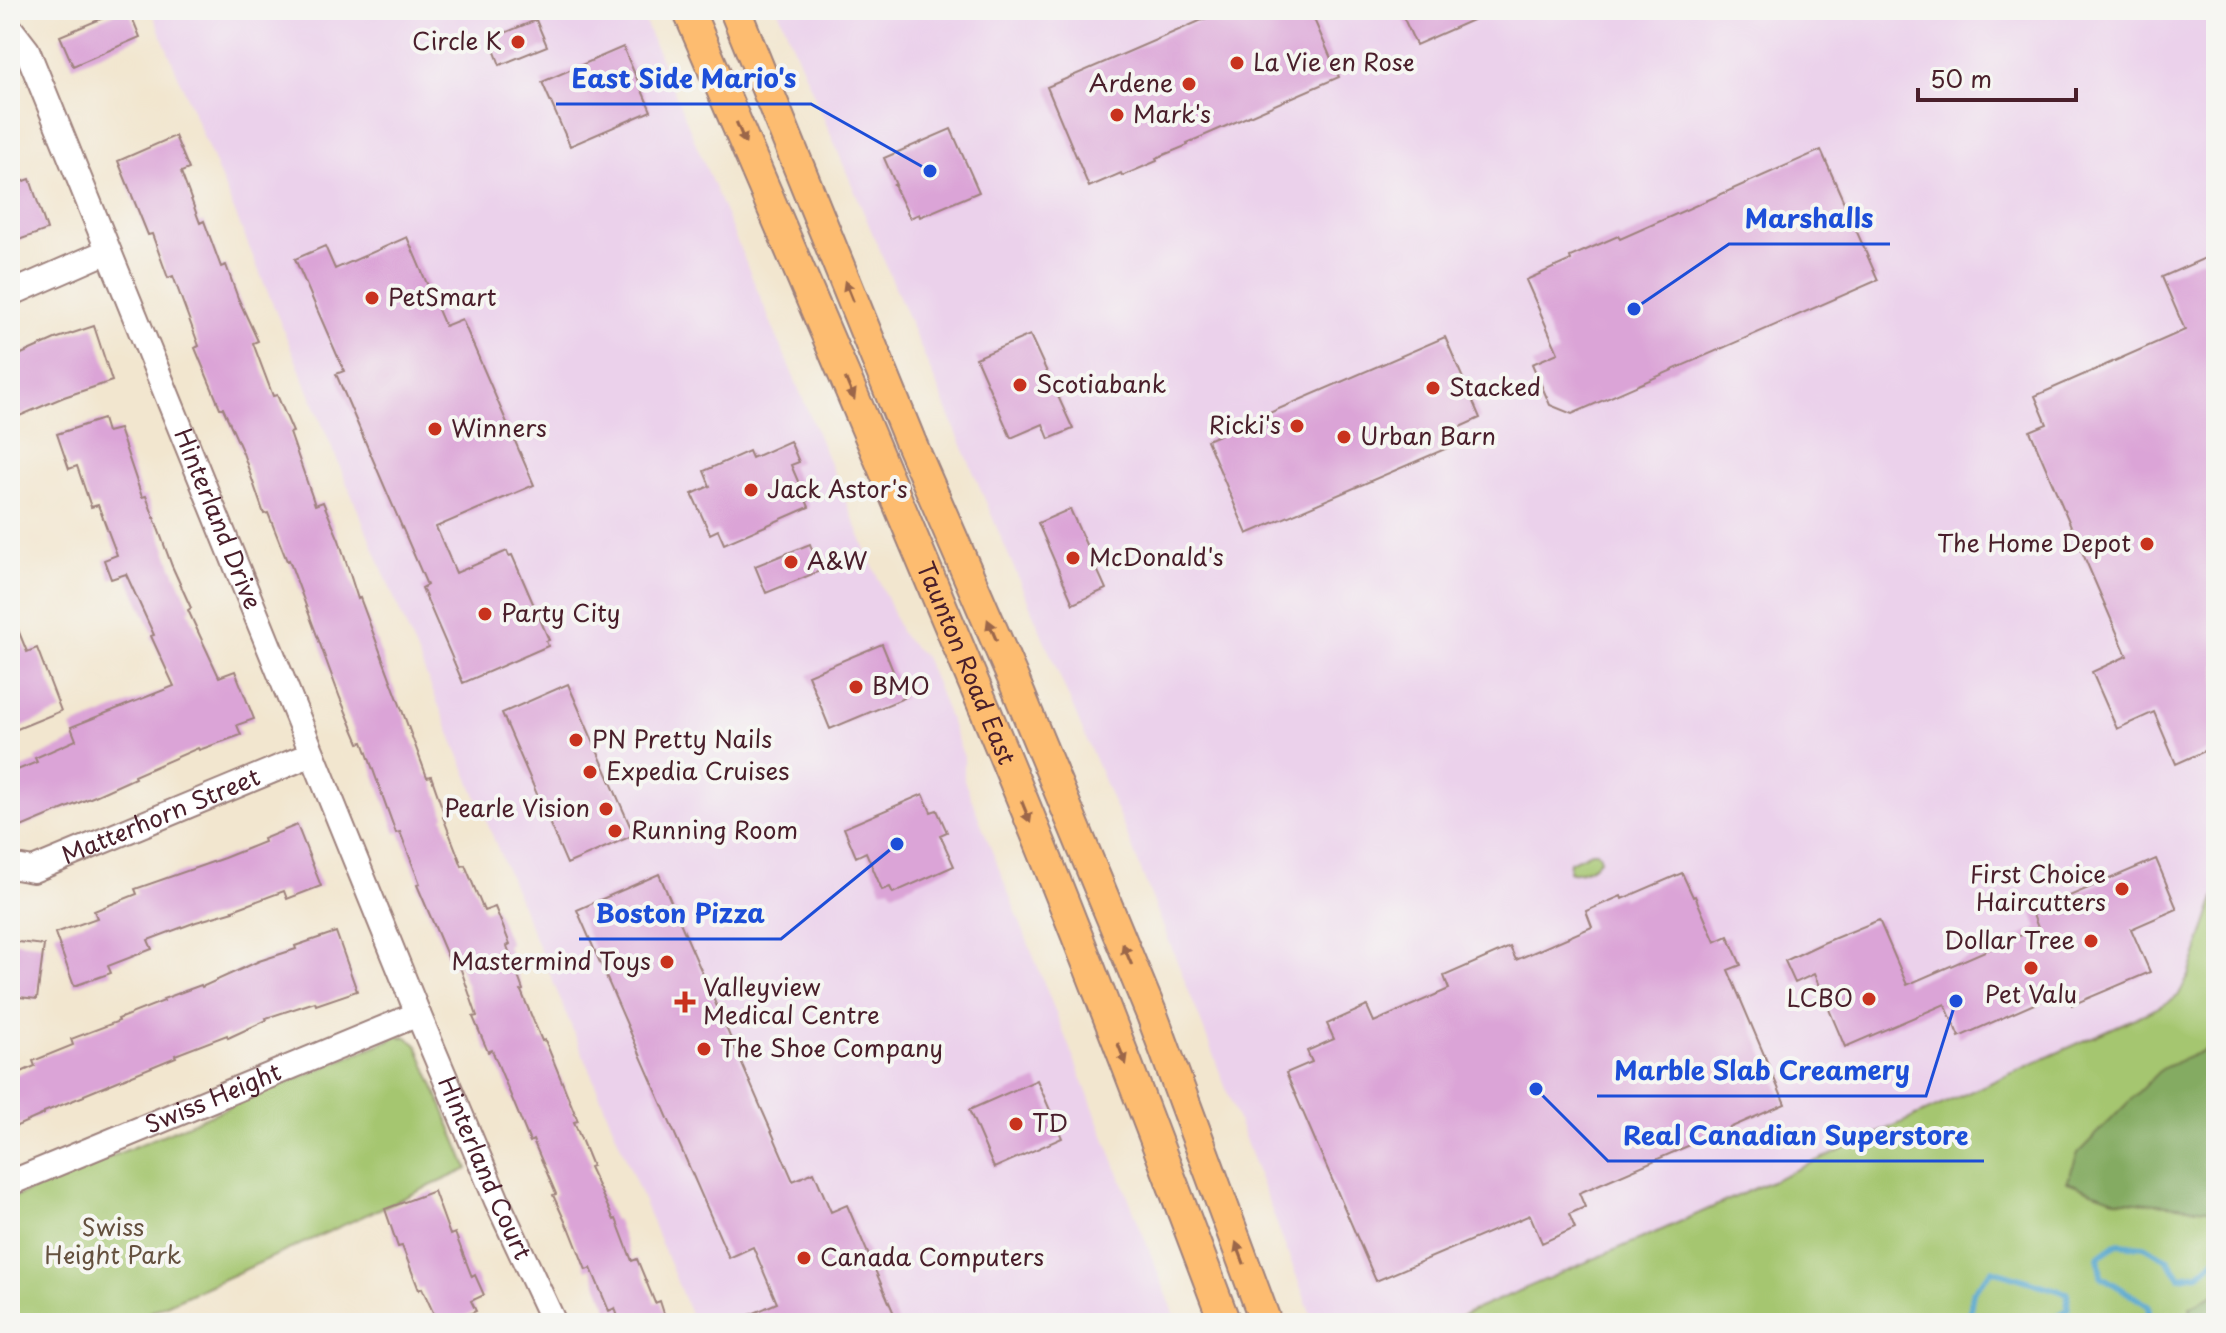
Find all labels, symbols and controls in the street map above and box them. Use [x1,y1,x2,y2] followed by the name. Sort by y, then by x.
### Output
[412,22,502,58] place label: Circle K
[509,33,527,51] marker: Circle K
[1253,43,1415,79] place label: La Vie en Rose
[1918,52,2076,102] scale bar
[556,54,811,104] callout: East Side Mario's
[1228,54,1246,72] marker: La Vie en Rose
[571,58,797,97] text: East Side Mario's
[1930,60,1992,96] text: 50 m
[1089,64,1173,100] place label: Ardene
[1180,75,1198,93] marker: Ardene
[1133,95,1211,131] place label: Mark's
[1108,106,1126,124] marker: Mark's
[734,121,747,145] one-way arrow
[1729,194,1890,244] callout: Marshalls
[1745,198,1873,237] text: Marshalls
[388,278,497,314] place label: PetSmart
[842,279,855,303] one-way arrow
[363,289,381,307] marker: PetSmart
[1036,365,1166,401] place label: Scotiabank
[1449,368,1541,404] place label: Stacked
[1011,376,1029,394] marker: Scotiabank
[844,377,857,400] one-way arrow
[1424,379,1442,397] marker: Stacked
[1209,406,1281,442] place label: Ricki's
[451,409,547,445] place label: Winners
[1288,417,1306,435] marker: Ricki's
[1360,417,1496,453] place label: Urban Barn
[426,420,444,438] marker: Winners
[166,422,272,614] street label: Hinterland Drive
[1335,428,1353,446] marker: Urban Barn
[767,470,908,506] place label: Jack Astor's
[742,481,760,499] marker: Jack Astor's
[1937,524,2131,560] place label: The Home Depot
[2138,535,2156,553] marker: The Home Depot
[1089,538,1224,574] place label: McDonald's
[807,542,868,578] place label: A&W
[1064,549,1082,567] marker: McDonald's
[782,553,800,571] marker: A&W
[909,555,1026,770] street label: Taunton Road East
[501,594,621,630] place label: Party City
[476,605,494,623] marker: Party City
[985,618,998,641] one-way arrow
[872,667,930,703] place label: BMO
[847,678,865,696] marker: BMO
[592,720,772,756] place label: PN Pretty Nails
[567,731,585,749] marker: PN Pretty Nails
[606,752,789,788] place label: Expedia Cruises
[55,758,265,872] street label: Matterhorn Street
[581,763,599,781] marker: Expedia Cruises
[444,789,590,825] place label: Pearle Vision
[597,800,615,818] marker: Pearle Vision
[1020,800,1033,824] one-way arrow
[631,811,798,847] place label: Running Room
[606,822,624,840] marker: Running Room
[1970,855,2106,919] place label: First Choice Haircutters
[2113,880,2131,898] marker: First Choice Haircutters
[579,889,781,939] callout: Boston Pizza
[595,893,765,932] text: Boston Pizza
[1944,921,2075,957] place label: Dollar Tree
[2082,932,2100,950] marker: Dollar Tree
[452,942,651,978] place label: Mastermind Toys
[1120,942,1133,966] one-way arrow
[658,953,676,971] marker: Mastermind Toys
[2022,959,2040,977] marker: Pet Valu
[703,968,880,1032] place label: Valleyview Medical Centre
[1985,975,2077,1011] place label: Pet Valu
[1786,979,1853,1015] place label: LCBO
[1860,990,1878,1008] marker: LCBO
[674,991,696,1013] marker: Valleyview Medical Centre
[720,1029,943,1065] place label: The Shoe Company
[695,1040,713,1058] marker: The Shoe Company
[1116,1042,1129,1066] one-way arrow
[1597,1046,1926,1096] callout: Marble Slab Creamery
[1614,1050,1910,1089] text: Marble Slab Creamery
[139,1053,286,1141] street label: Swiss Height
[430,1070,542,1266] street label: Hinterland Court
[1032,1104,1068,1140] place label: TD
[1608,1111,1984,1161] callout: Real Canadian Superstore
[1007,1115,1025,1133] marker: TD
[1623,1115,1969,1154] text: Real Canadian Superstore
[45,1208,181,1272] park label: Swiss Height Park
[820,1238,1044,1274] place label: Canada Computers
[1233,1241,1246,1265] one-way arrow
[795,1249,813,1267] marker: Canada Computers

